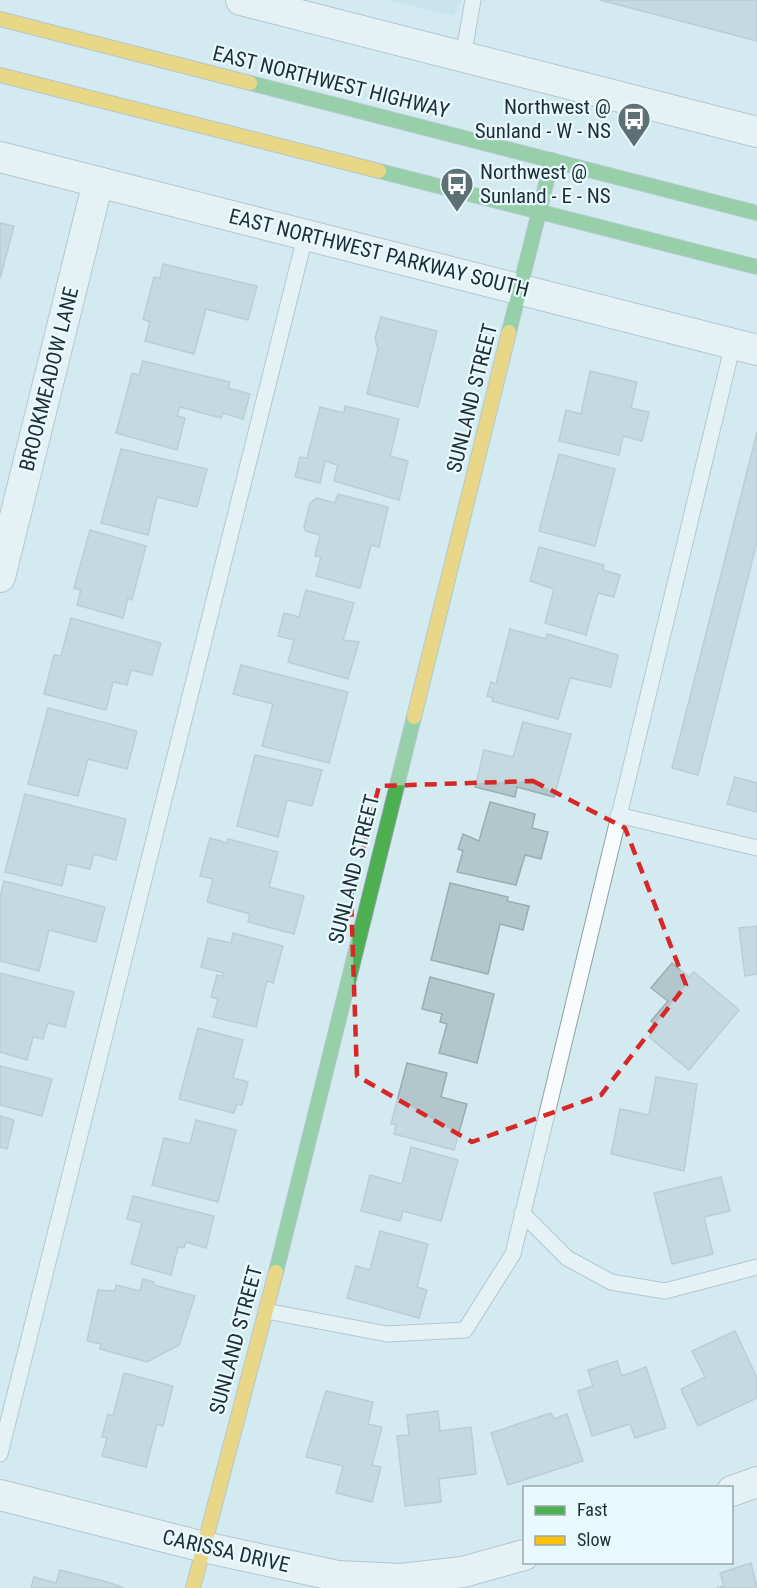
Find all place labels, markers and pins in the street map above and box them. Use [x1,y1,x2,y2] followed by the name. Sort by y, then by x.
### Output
[475,95,611,143] place label: Northwest @ Sunland - W - NS
[616,101,652,148] bus stop icon: Northwest @ Sunland - W - NS
[480,160,611,208] place label: Northwest @ Sunland - E - NS
[439,166,475,213] bus stop icon: Northwest @ Sunland - E - NS

